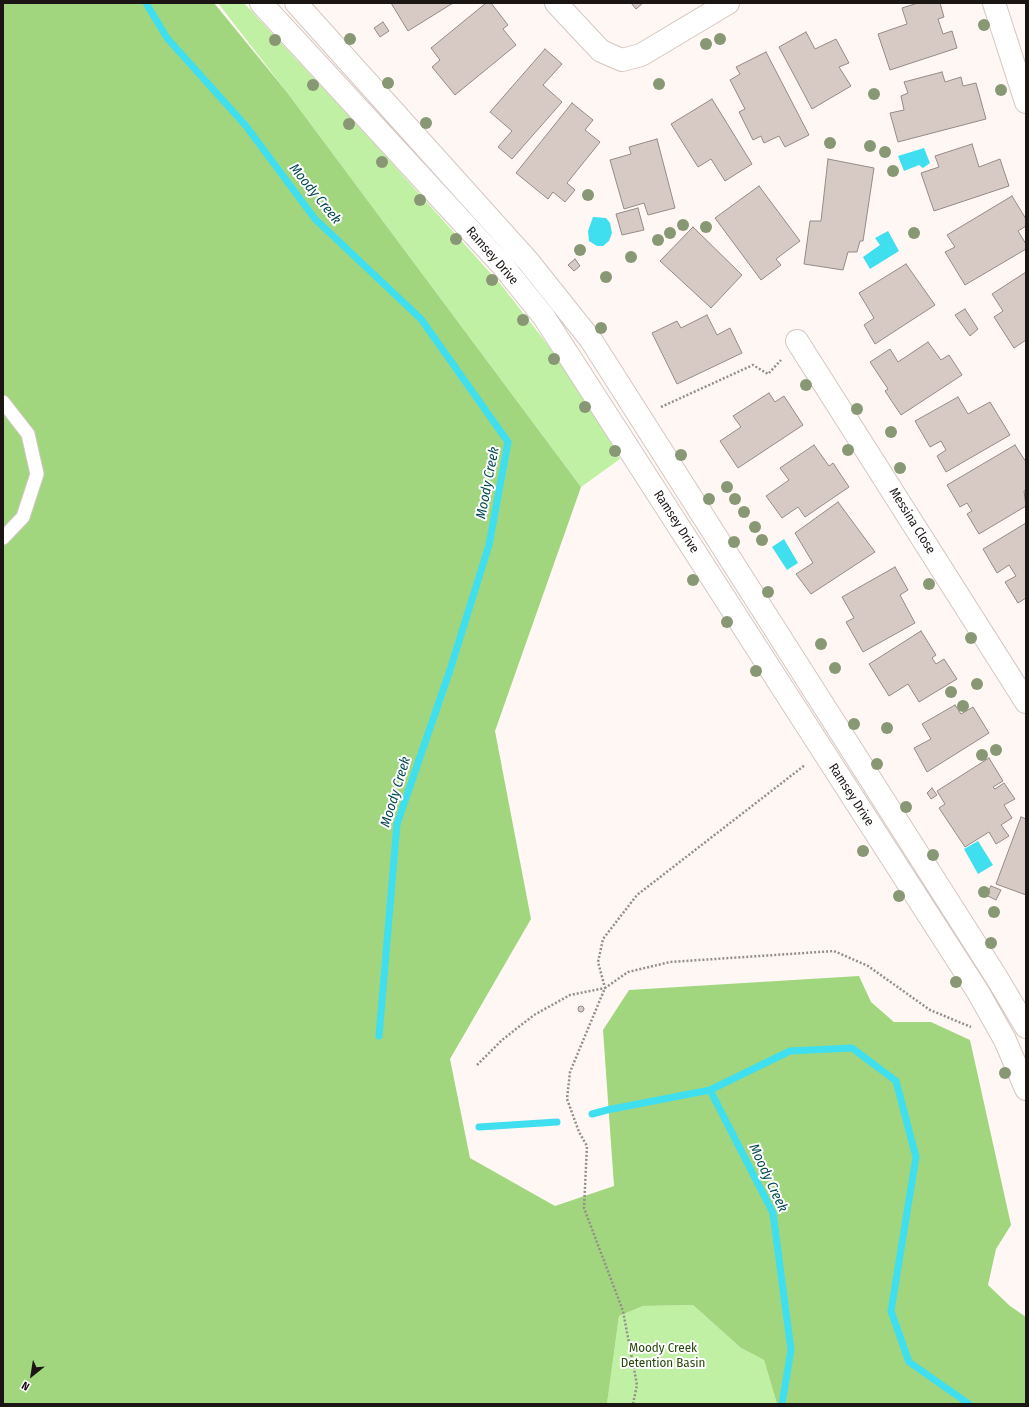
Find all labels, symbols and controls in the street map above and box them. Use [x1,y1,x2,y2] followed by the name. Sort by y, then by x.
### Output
[286,160,344,228] water label: Moody Creek
[463,224,521,288] street label: Ramsey Drive
[473,446,503,520] water label: Moody Creek
[886,485,938,557] street label: Messina Close
[650,488,702,556] street label: Ramsey Drive
[377,755,415,829] water label: Moody Creek
[825,761,877,829] street label: Ramsey Drive
[745,1141,791,1215] water label: Moody Creek
[621,1340,705,1371] park label: Moody Creek Detention Basin
[12,1355,52,1395] north arrow
[20,1379,32,1393] text: N

